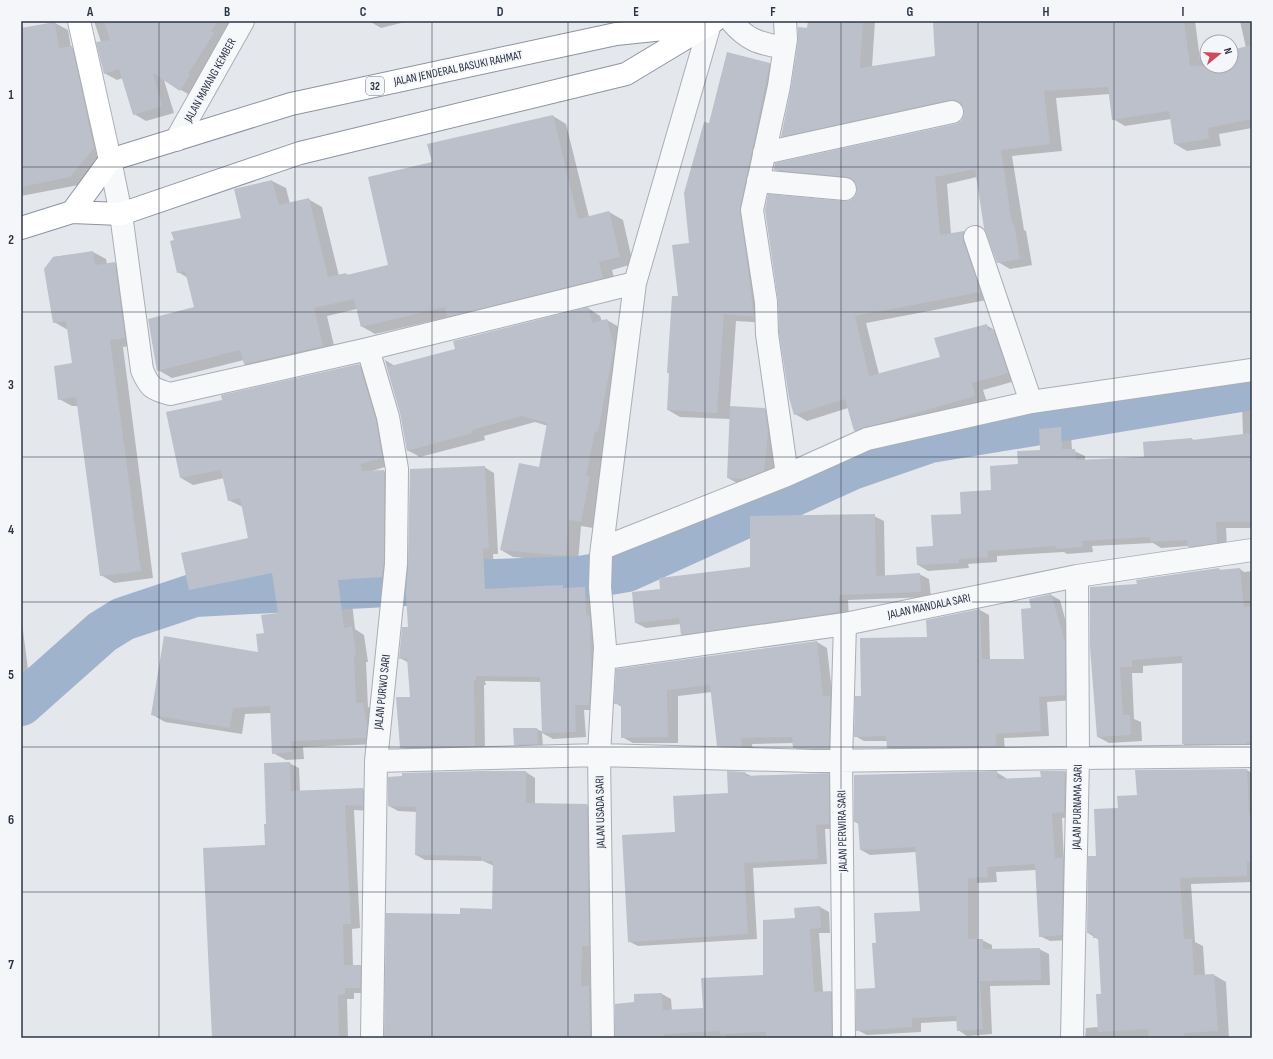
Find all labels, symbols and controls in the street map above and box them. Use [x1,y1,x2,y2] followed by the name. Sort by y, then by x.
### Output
[86,4,94,20] text: A
[224,4,230,20] text: B
[360,4,367,20] text: C
[497,4,504,20] text: D
[633,4,639,20] text: E
[770,4,776,20] text: F
[907,4,914,20] text: G
[1043,4,1050,20] text: H
[1182,4,1185,20] text: I
[1199,34,1239,74] north arrow
[181,35,240,126] street label: JALAN MAYANG KEMBER
[1221,46,1235,56] text: N
[391,47,524,90] street label: JALAN JENDERAL BASUKI RAHMAT
[366,77,384,95] road number: 32
[8,87,14,103] text: 1
[8,232,14,248] text: 2
[8,377,14,393] text: 3
[8,522,14,538] text: 4
[885,590,972,623] street label: JALAN MANDALA SARI
[371,654,394,731] street label: JALAN PURWO SARI
[8,667,14,683] text: 5
[1069,764,1086,851] street label: JALAN PURNAMA SARI
[592,776,609,849] street label: JALAN USADA SARI
[834,790,851,873] street label: JALAN PERWIRA SARI
[8,812,14,828] text: 6
[8,957,14,973] text: 7

